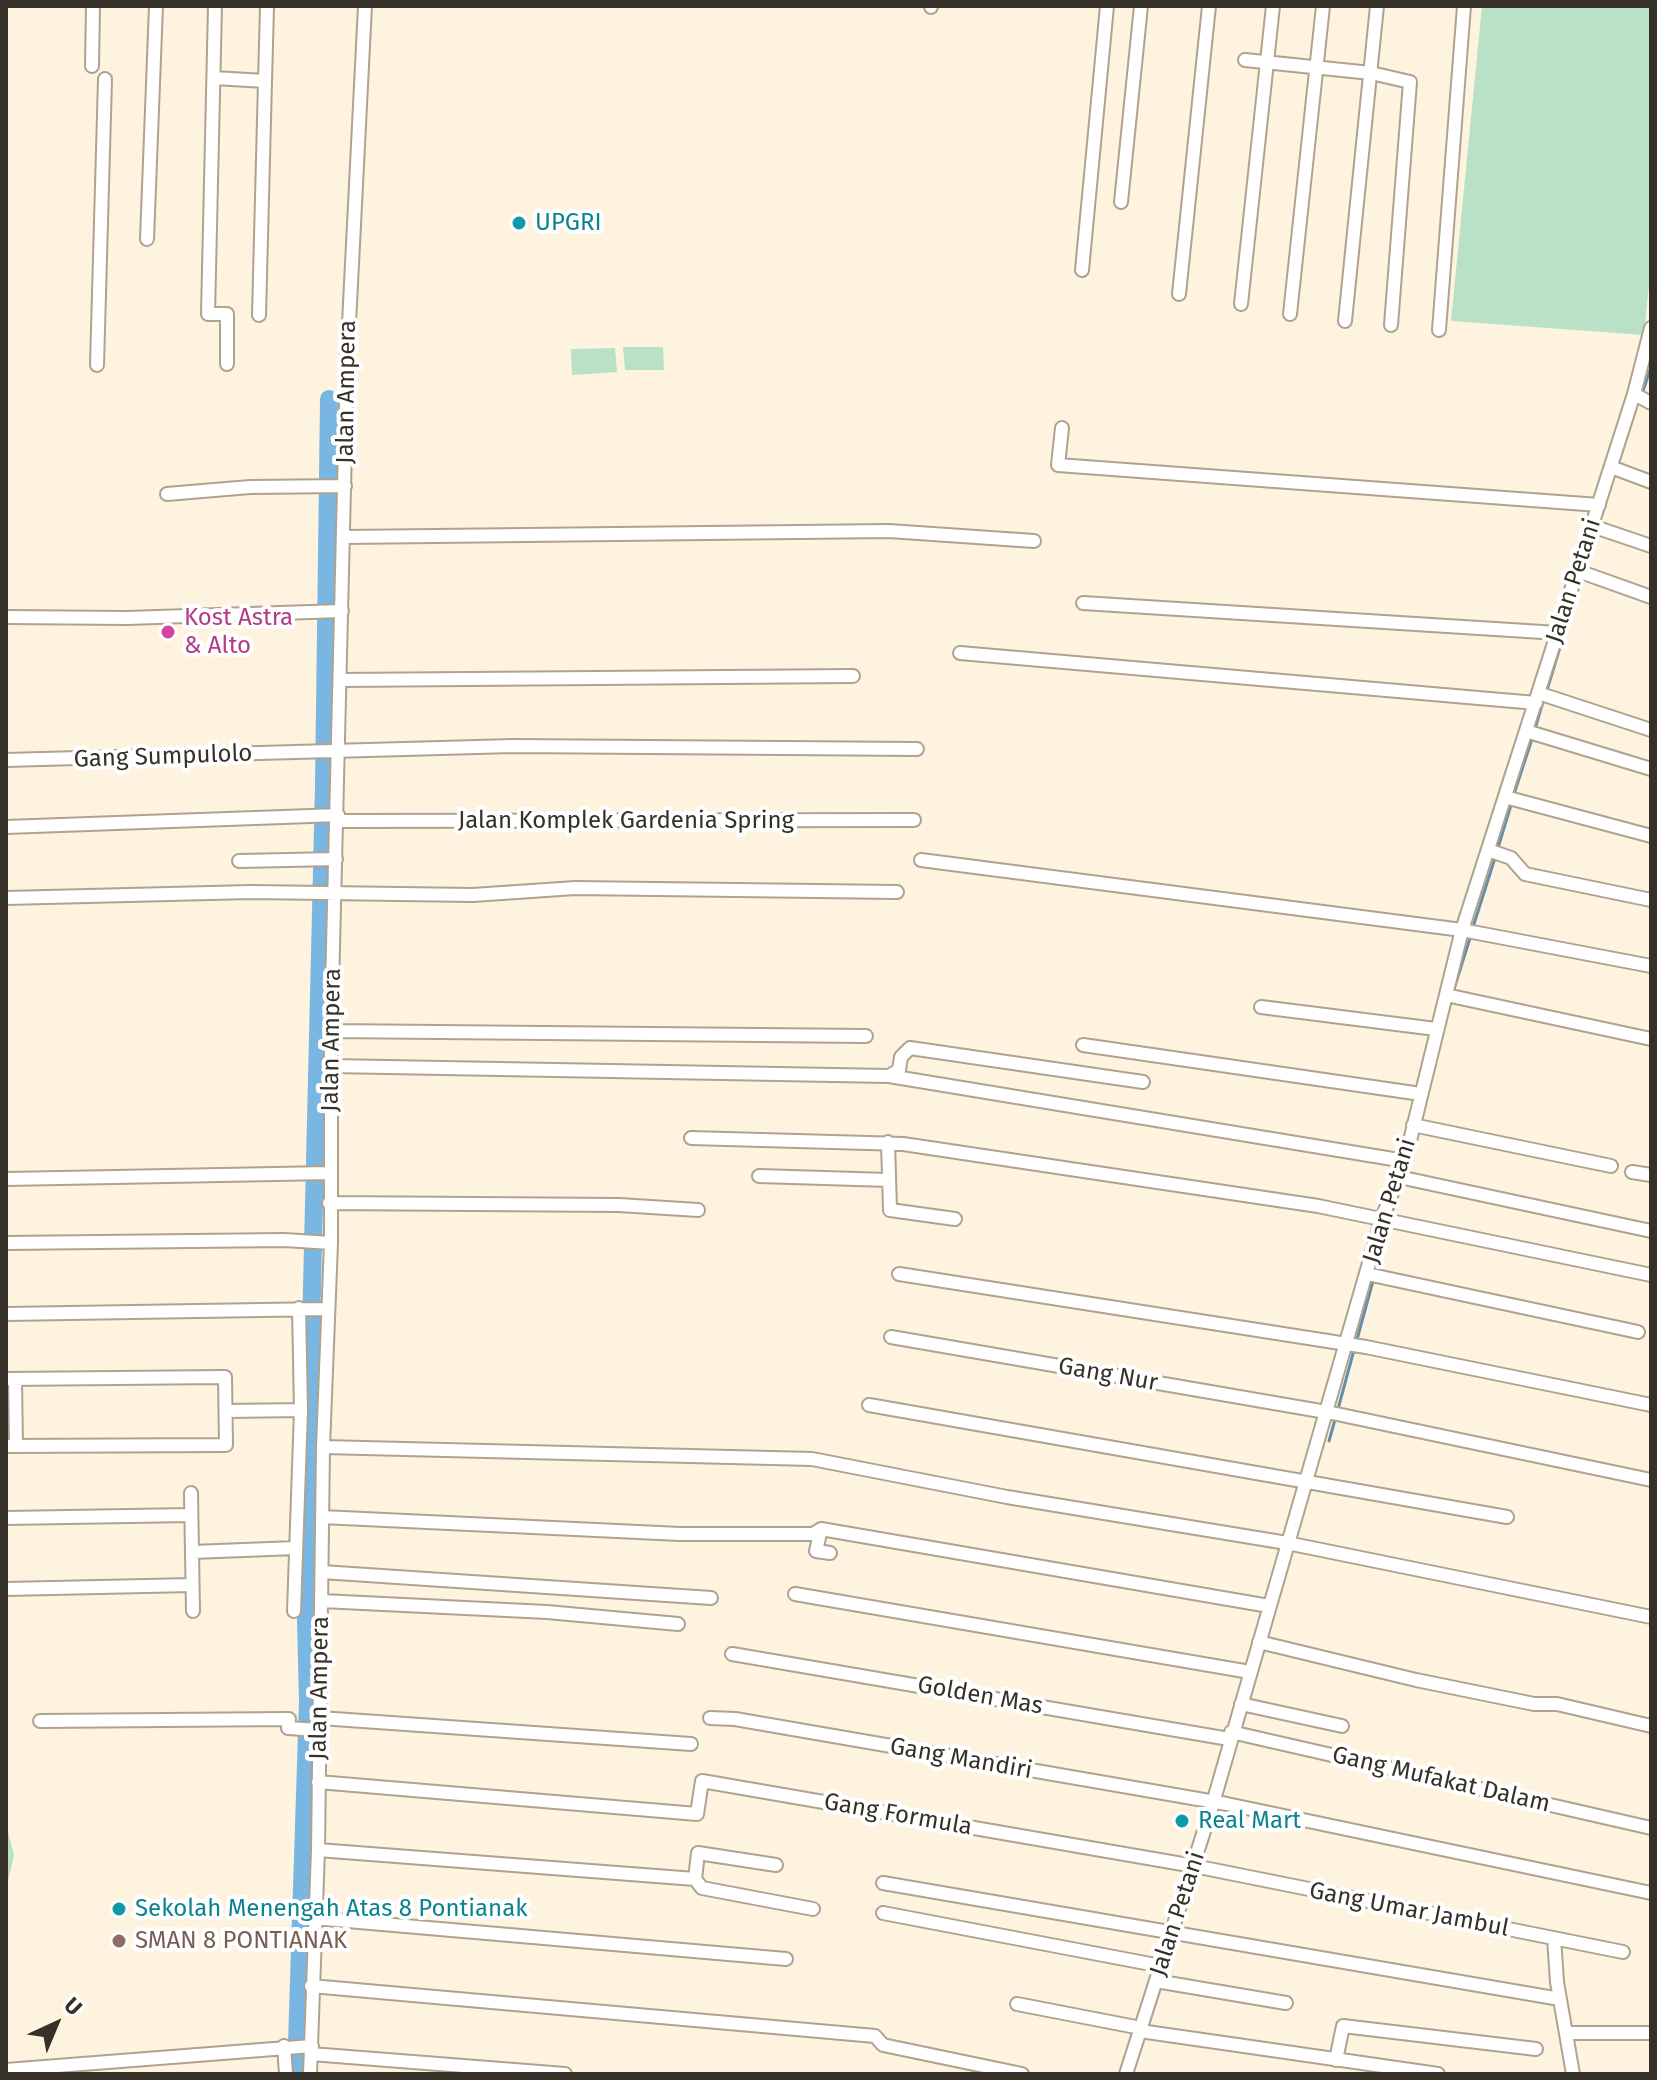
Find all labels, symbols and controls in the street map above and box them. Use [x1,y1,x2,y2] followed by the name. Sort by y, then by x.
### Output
[535,209,602,237] place label: UPGRI
[510,214,528,232] marker: UPGRI
[331,320,363,464] street label: Jalan Ampera
[1540,515,1608,647] street label: Jalan Petani
[184,604,293,660] place label: Kost Astra & Alto
[159,623,177,641] marker: Kost Astra & Alto
[73,739,253,775] street label: Gang Sumpulolo
[458,807,794,835] street label: Jalan Komplek Gardenia Spring
[316,968,348,1112] street label: Jalan Ampera
[1357,1135,1423,1267] street label: Jalan Petani
[1056,1352,1160,1398] street label: Gang Nur
[304,1616,336,1760] street label: Jalan Ampera
[915,1671,1045,1721] street label: Golden Mas
[888,1732,1034,1786] street label: Gang Mandiri
[1329,1741,1553,1819] street label: Gang Mufakat Dalam
[822,1788,974,1842] street label: Gang Formula
[1198,1807,1301,1835] place label: Real Mart
[1173,1812,1191,1830] marker: Real Mart
[1144,1848,1212,1980] street label: Jalan Petani
[1307,1877,1511,1943] street label: Gang Umar Jambul
[135,1895,528,1923] place label: Sekolah Menengah Atas 8 Pontianak
[110,1900,128,1918] marker: Sekolah Menengah Atas 8 Pontianak
[135,1927,347,1955] place label: SMAN 8 PONTIANAK
[110,1932,128,1950] marker: SMAN 8 PONTIANAK
[16,1984,96,2064] north arrow
[58,1992,88,2021] text: U

